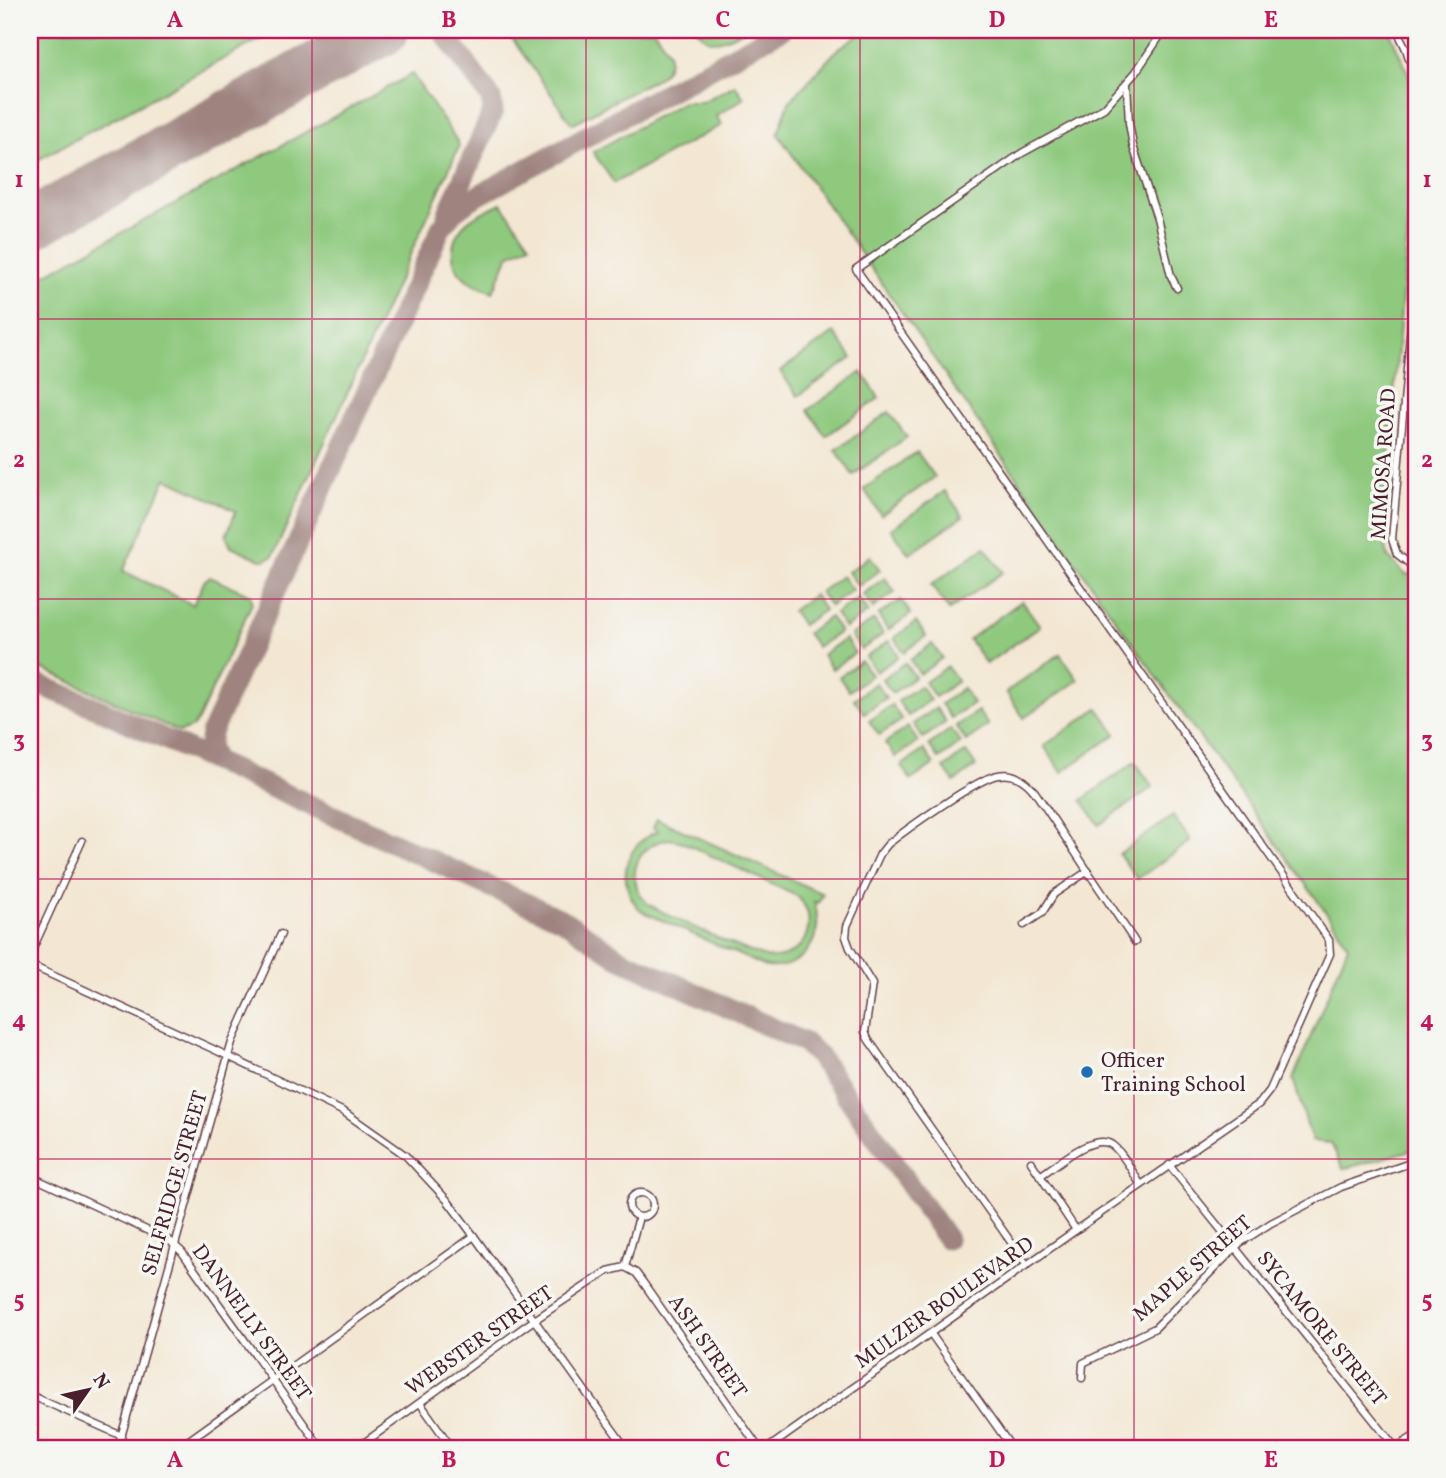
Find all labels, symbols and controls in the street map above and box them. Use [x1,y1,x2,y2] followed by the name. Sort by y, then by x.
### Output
[167,5,183,37] text: A
[441,5,457,37] text: B
[716,5,730,37] text: C
[989,5,1006,37] text: D
[1264,5,1278,37] text: E
[14,165,24,197] text: 1
[1422,165,1432,197] text: 1
[1365,387,1404,541] street label: MIMOSA ROAD
[13,445,25,477] text: 2
[1421,445,1433,477] text: 2
[13,725,25,757] text: 3
[1421,725,1433,757] text: 3
[12,1005,26,1037] text: 4
[1420,1005,1434,1037] text: 4
[1101,1047,1246,1100] place label: Officer Training School
[1079,1064,1095,1080] marker: Officer Training School
[135,1088,216,1279] street label: SELFRIDGE STREET
[1127,1209,1259,1329] street label: MAPLE STREET
[849,1230,1040,1376] street label: MULZER BOULEVARD
[184,1239,317,1407] street label: DANNELLY STREET
[1249,1245,1392,1413] street label: SYCAMORE STREET
[400,1279,560,1403] street label: WEBSTER STREET
[13,1285,25,1317] text: 5
[1421,1285,1433,1317] text: 5
[660,1289,753,1404] street label: ASH STREET
[52,1356,122,1426] north arrow
[86,1369,115,1395] text: N
[167,1445,183,1477] text: A
[441,1445,457,1477] text: B
[716,1445,730,1477] text: C
[989,1445,1006,1477] text: D
[1264,1445,1278,1477] text: E

